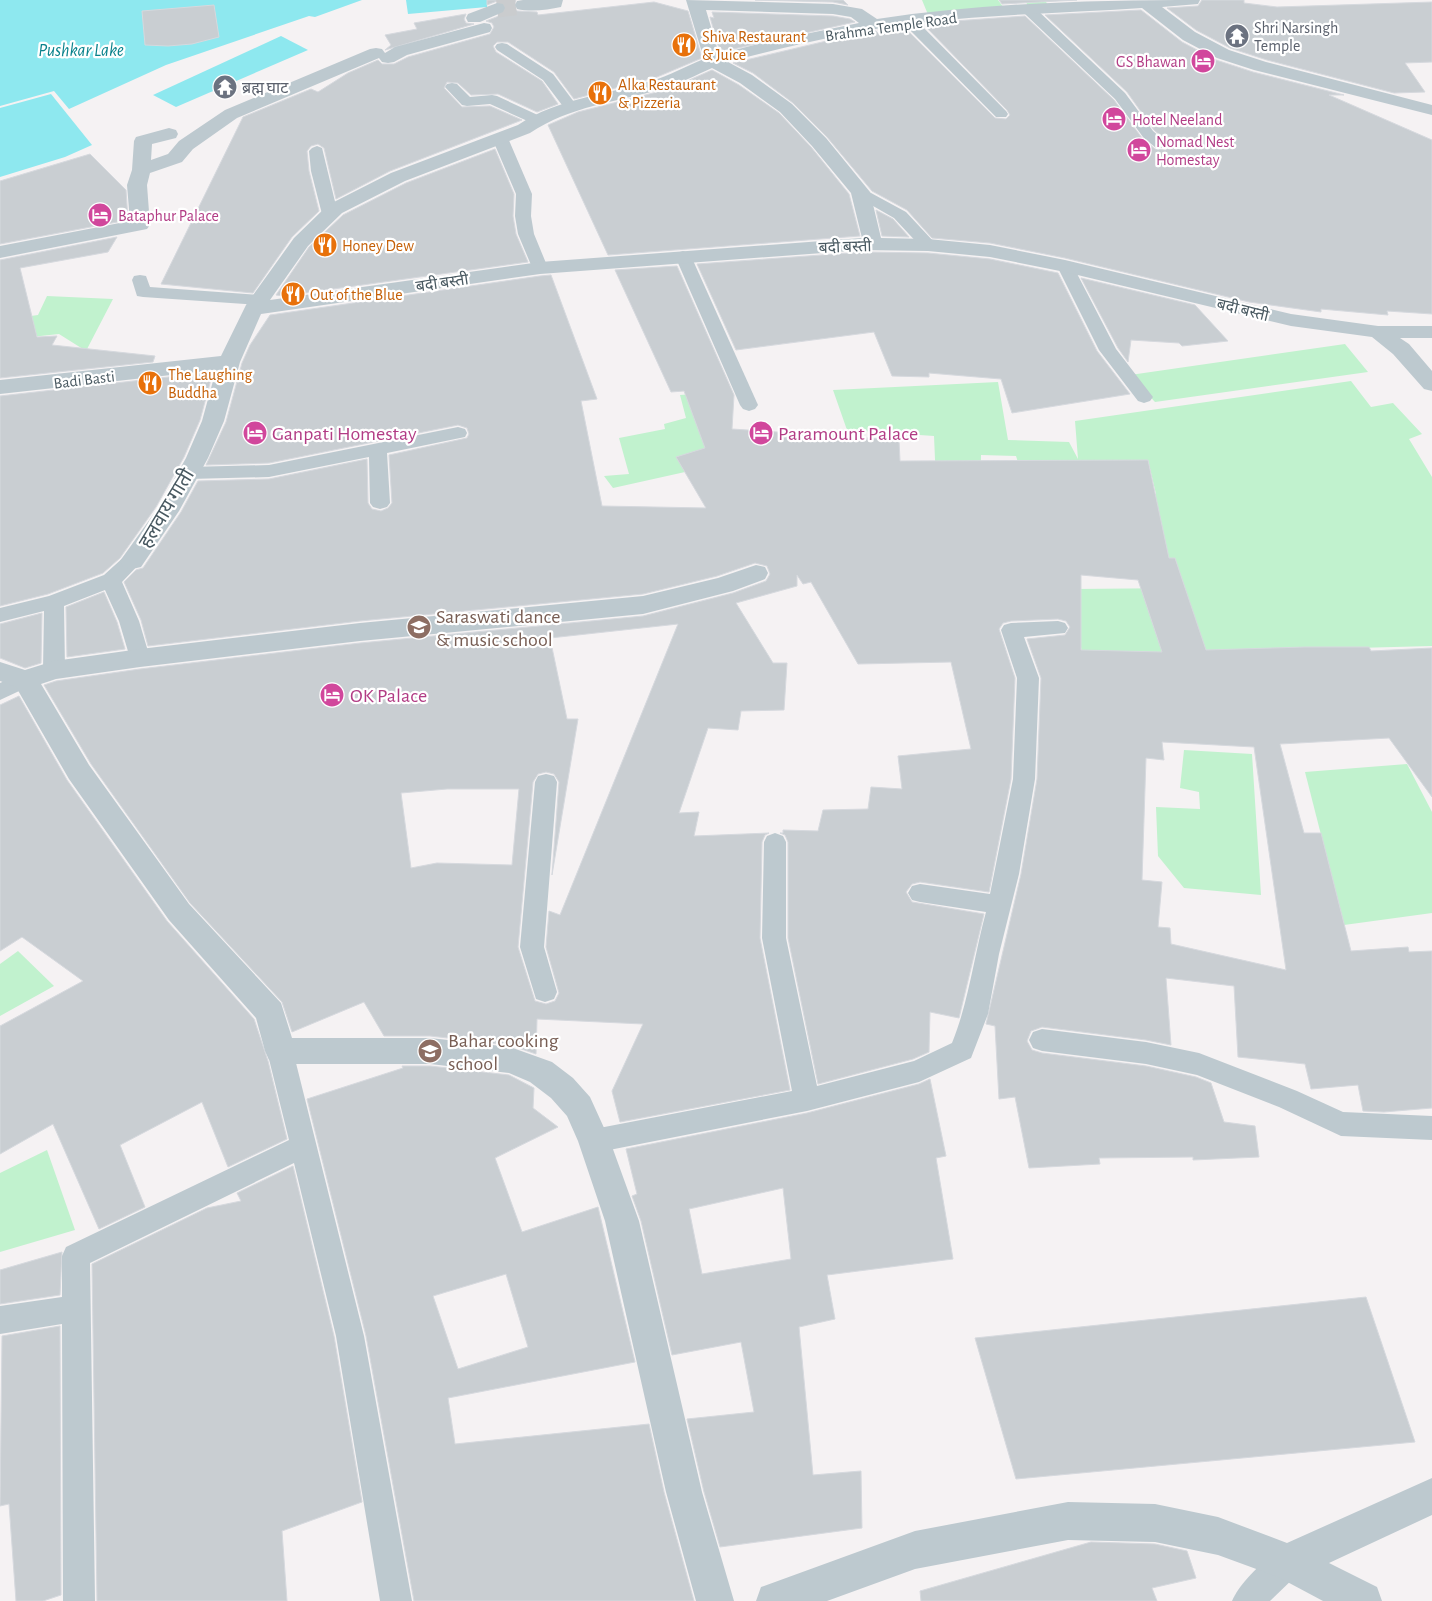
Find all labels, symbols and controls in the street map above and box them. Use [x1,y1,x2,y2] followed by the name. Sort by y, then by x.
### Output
[824,10,958,44] street label: Brahma Temple Road
[1254,20,1338,54] place label: Shri Narsingh Temple
[1224,23,1250,49] temple icon: Shri Narsingh Temple
[702,29,806,63] place label: Shiva Restaurant & Juice
[671,32,697,58] restaurant icon: Shiva Restaurant & Juice
[38,42,124,60] water label: Pushkar Lake
[1190,48,1216,74] hotel icon: GS Bhawan
[1116,54,1186,70] place label: GS Bhawan
[212,74,238,100] temple icon: ब्रह्म घाट
[618,77,716,111] place label: Alka Restaurant & Pizzeria
[242,80,289,96] place label: ब्रह्म घाट
[587,80,613,106] restaurant icon: Alka Restaurant & Pizzeria
[1101,106,1127,132] hotel icon: Hotel Neeland
[1132,112,1222,128] place label: Hotel Neeland
[1156,134,1234,169] place label: Nomad Nest Homestay
[1126,137,1152,163] hotel icon: Nomad Nest Homestay
[87,202,113,228] hotel icon: Bataphur Palace
[118,208,219,224] place label: Bataphur Palace
[312,232,338,258] restaurant icon: Honey Dew
[818,237,873,256] street label: बदी बस्ती
[342,238,414,255] place label: Honey Dew
[415,270,470,295] street label: बदी बस्ती
[280,281,306,307] restaurant icon: Out of the Blue
[310,287,403,303] place label: Out of the Blue
[1215,295,1271,324] street label: बदी बस्ती
[168,367,252,401] place label: The Laughing Buddha
[53,368,116,392] street label: Badi Basti
[137,370,163,396] restaurant icon: The Laughing Buddha
[242,420,268,446] hotel icon: Ganpati Homestay
[748,420,774,446] hotel icon: Paramount Palace
[272,424,417,444] place label: Ganpati Homestay
[778,424,918,444] place label: Paramount Palace
[133,463,199,552] street label: हलवाय गाती
[436,607,561,650] place label: Saraswati dance & music school
[406,614,432,640] school or university icon: Saraswati dance & music school
[319,682,345,708] hotel icon: OK Palace
[350,686,427,706] place label: OK Palace
[448,1031,559,1074] place label: Bahar cooking school
[417,1038,443,1064] school or university icon: Bahar cooking school

